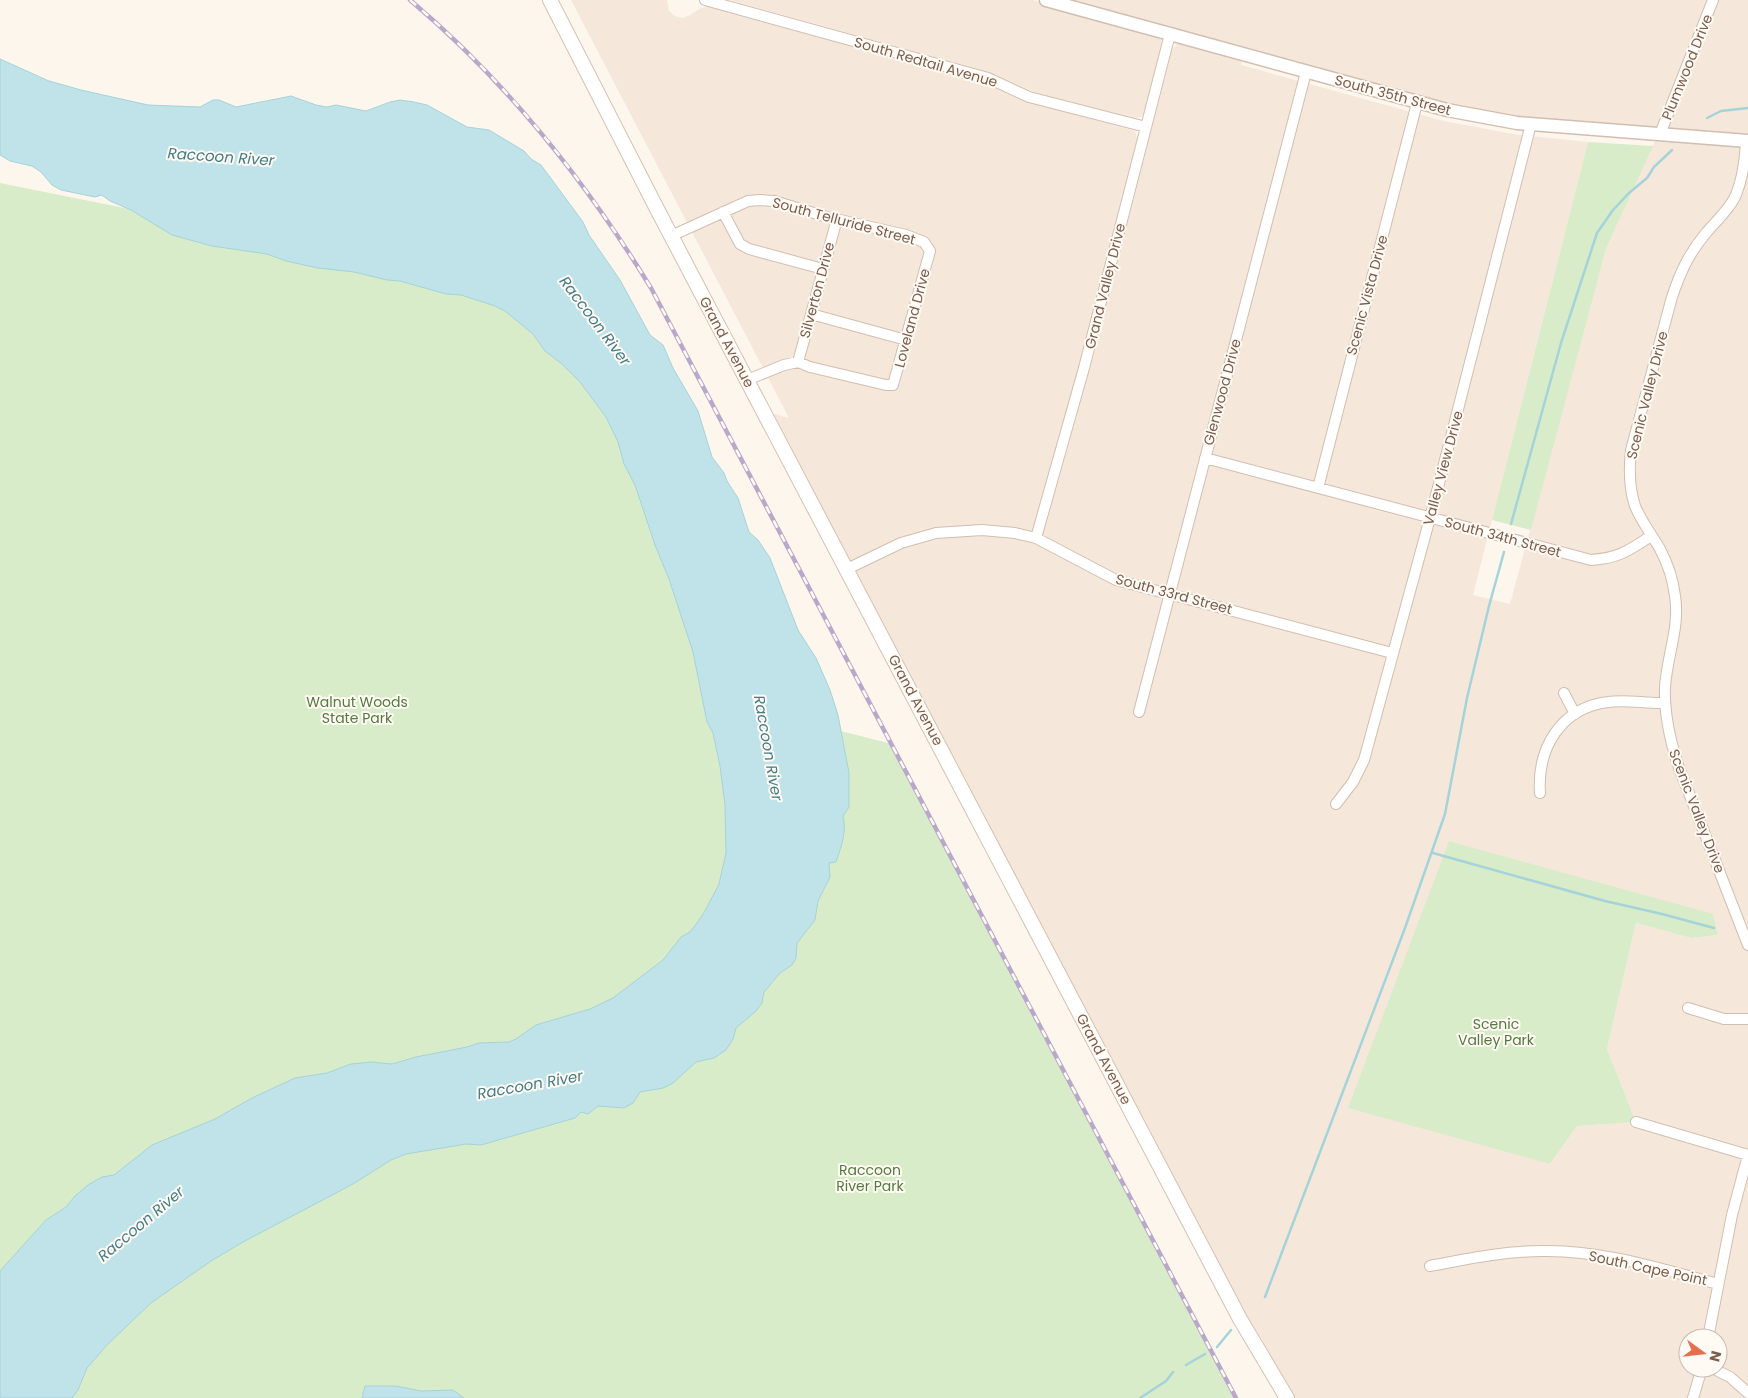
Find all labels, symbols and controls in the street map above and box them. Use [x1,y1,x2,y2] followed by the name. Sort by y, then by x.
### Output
[1657,11,1717,123] street label: Plumwood Drive
[852,32,1000,92] street label: South Redtail Avenue
[1333,70,1453,120] street label: South 35th Street
[167,142,275,171] water label: Raccoon River
[770,192,918,250] street label: South Telluride Street
[1080,221,1130,351] street label: Grand Valley Drive
[1341,232,1393,357] street label: Scenic Vista Drive
[795,239,840,340] street label: Silverton Drive
[889,266,935,370] street label: Loveland Drive
[555,272,636,370] water label: Raccoon River
[695,293,760,391] street label: Grand Avenue
[1621,329,1673,461] street label: Scenic Valley Drive
[1198,336,1246,448] street label: Glenwood Drive
[1418,408,1468,528] street label: Valley View Drive
[1443,512,1563,562] street label: South 34th Street
[1114,569,1234,619] street label: South 33rd Street
[884,651,949,749] street label: Grand Avenue
[306,692,408,728] park label: Walnut Woods State Park
[749,693,788,803] water label: Raccoon River
[1664,746,1730,876] street label: Scenic Valley Drive
[1072,1010,1137,1108] street label: Grand Avenue
[1458,1014,1535,1050] park label: Scenic Valley Park
[475,1065,585,1104] water label: Raccoon River
[836,1160,905,1196] park label: Raccoon River Park
[93,1181,189,1266] water label: Raccoon River
[1587,1246,1709,1290] street label: South Cape Point
[1678,1328,1728,1378] north arrow
[1705,1349,1727,1364] text: N

